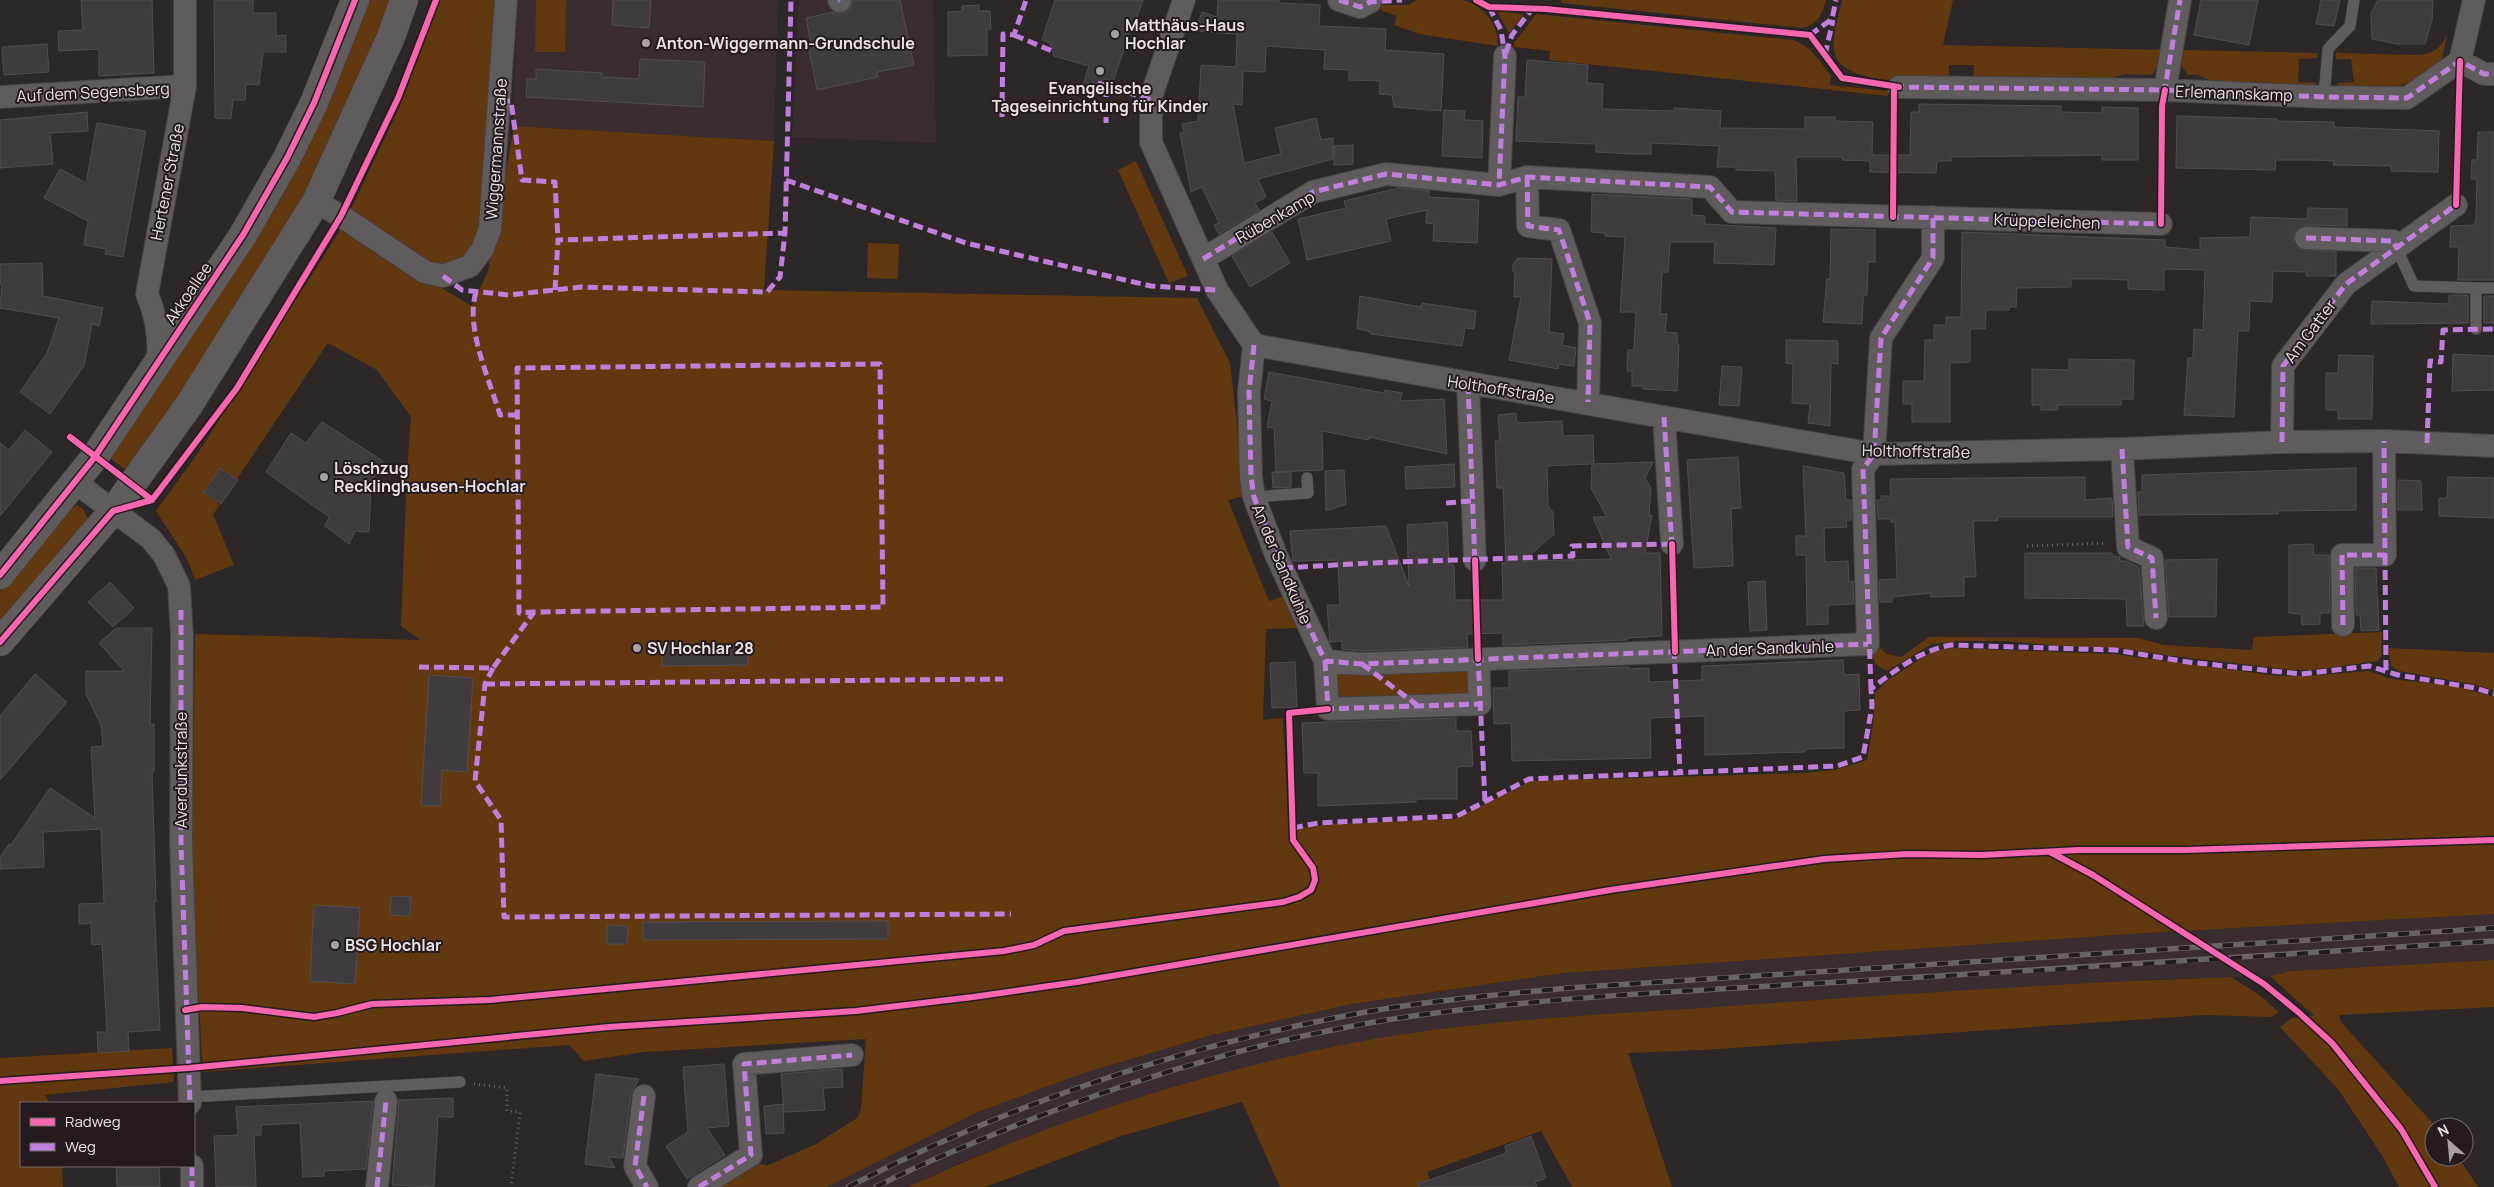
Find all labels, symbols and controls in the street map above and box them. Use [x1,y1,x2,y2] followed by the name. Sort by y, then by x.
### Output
[1125,14,1245,54] place label: Matthäus-Haus Hochlar
[1109,28,1121,40] marker: Matthäus-Haus Hochlar
[656,32,915,54] place label: Anton-Wiggermann-Grundschule
[640,37,652,49] marker: Anton-Wiggermann-Grundschule
[1094,65,1106,77] marker: Evangelische Tageseinrichtung für Kinder
[16,77,170,107] street label: Auf dem Segensberg
[480,77,512,221] street label: Wiggermannstraße
[992,77,1208,117] place label: Evangelische Tageseinrichtung für Kinder
[2175,80,2293,106] street label: Erlemannskamp
[145,122,189,242] street label: Hertener Straße
[1232,186,1318,248] street label: Rübenkamp
[1993,208,2101,234] street label: Krüppeleichen
[159,258,217,328] street label: Akkoallee
[2279,295,2341,367] street label: Am Gatter
[1446,370,1556,408] street label: Holthoffstraße
[1862,439,1970,463] street label: Holthoffstraße
[334,457,526,497] place label: Löschzug Recklinghausen-Hochlar
[318,471,330,483] marker: Löschzug Recklinghausen-Hochlar
[1247,501,1317,627] street label: An der Sandkuhle
[1705,635,1835,661] street label: An der Sandkuhle
[647,637,754,659] place label: SV Hochlar 28
[631,642,643,654] marker: SV Hochlar 28
[170,712,192,828] street label: Averdunkstraße
[345,934,441,956] place label: BSG Hochlar
[329,939,341,951] marker: BSG Hochlar
[20,1102,195,1167] legend
[65,1111,121,1132] text: Radweg
[2424,1117,2474,1167] north arrow
[2434,1119,2452,1141] text: N
[65,1136,96,1157] text: Weg

